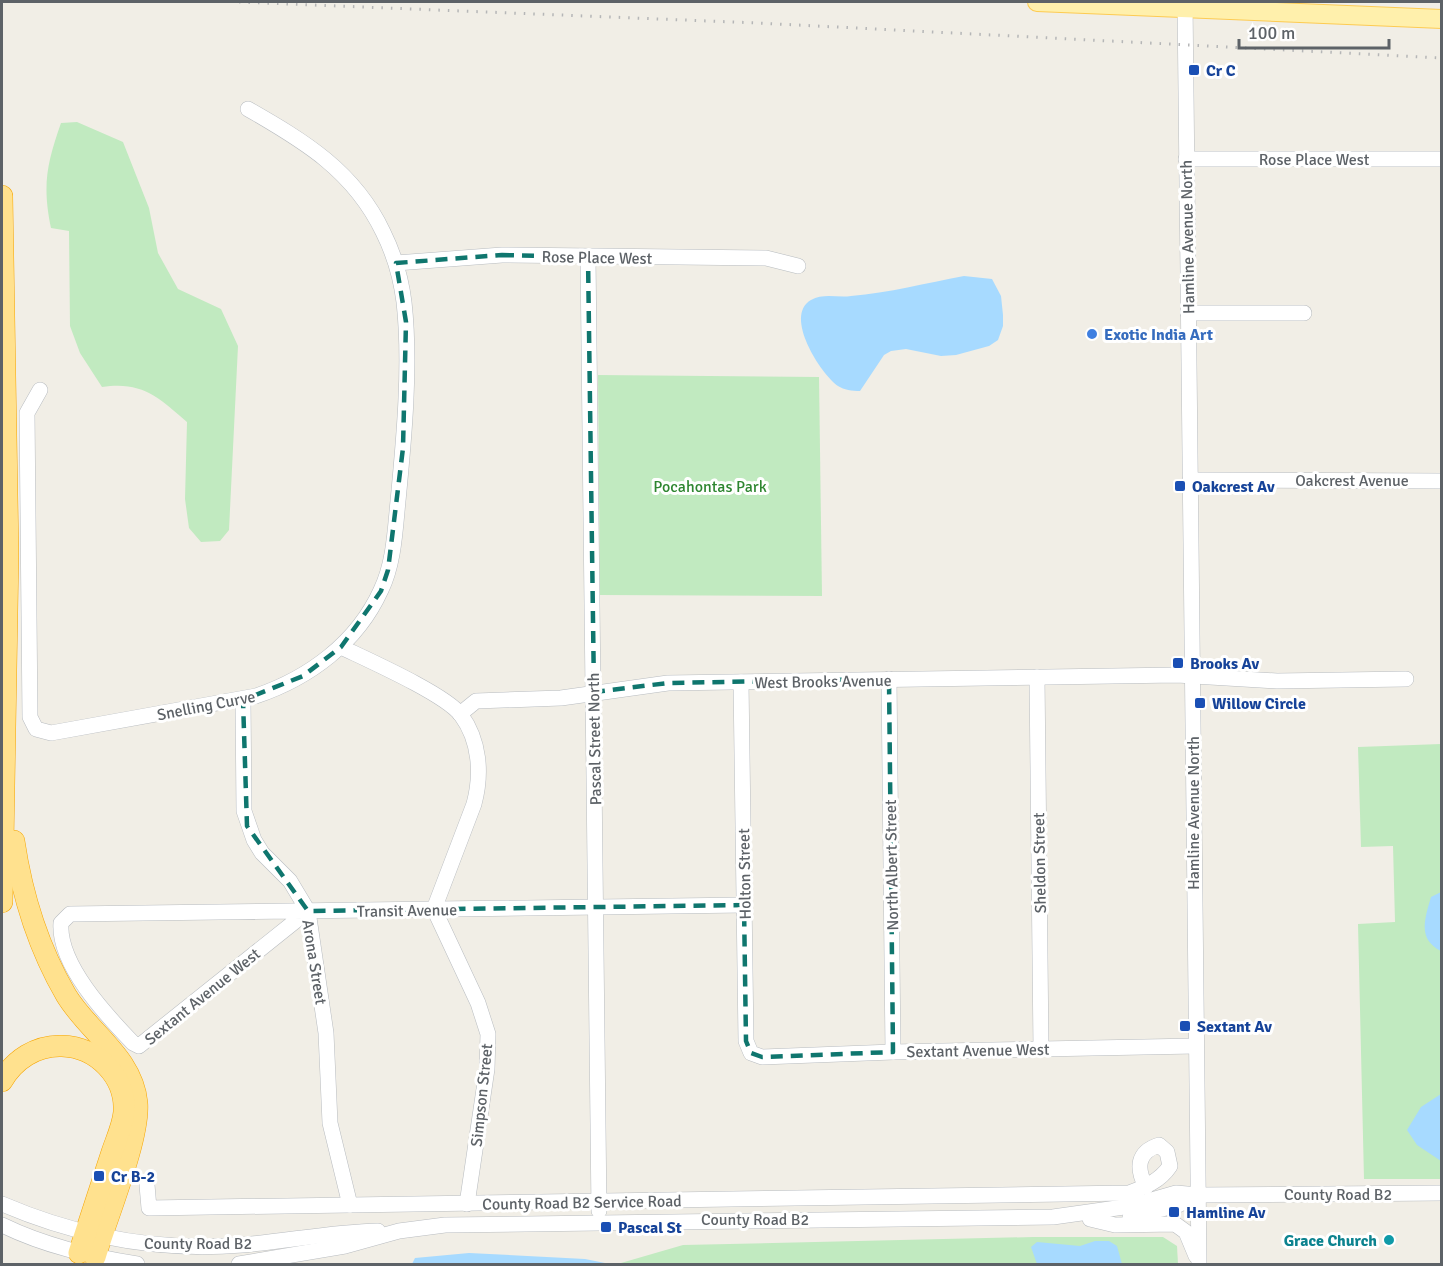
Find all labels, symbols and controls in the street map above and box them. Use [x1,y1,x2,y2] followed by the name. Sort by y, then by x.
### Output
[1239,12,1389,50] scale bar
[1248,22,1295,44] text: 100 m
[1206,61,1236,81] place label: Cr C
[1187,63,1201,77] marker: Cr C
[1259,150,1370,170] street label: Rose Place West
[1177,160,1199,314] street label: Hamline Avenue North
[541,247,653,269] street label: Rose Place West
[1104,325,1213,345] place label: Exotic India Art
[1085,327,1099,341] marker: Exotic India Art
[1295,471,1409,491] street label: Oakcrest Avenue
[653,477,767,497] park label: Pocahontas Park
[1192,477,1275,497] place label: Oakcrest Av
[1173,479,1187,493] marker: Oakcrest Av
[1190,654,1259,674] place label: Brooks Av
[1171,656,1185,670] marker: Brooks Av
[754,671,892,693] street label: West Brooks Avenue
[584,672,606,805] street label: Pascal Street North
[155,687,257,725] street label: Snelling Curve
[1212,694,1306,714] place label: Willow Circle
[1193,696,1207,710] marker: Willow Circle
[1184,736,1204,890] street label: Hamline Avenue North
[881,799,903,931] street label: North Albert Street
[1029,812,1051,914] street label: Sheldon Street
[734,828,756,920] street label: Holton Street
[357,900,457,922] street label: Transit Avenue
[297,918,331,1006] street label: Arona Street
[141,944,265,1050] street label: Sextant Avenue West
[1197,1017,1272,1037] place label: Sextant Av
[1178,1019,1192,1033] marker: Sextant Av
[906,1040,1050,1062] street label: Sextant Avenue West
[467,1042,497,1148] street label: Simpson Street
[111,1167,155,1187] place label: Cr B-2
[92,1169,106,1183] marker: Cr B-2
[1284,1185,1392,1205] street label: County Road B2
[482,1191,682,1215] street label: County Road B2 Service Road
[1186,1203,1266,1223] place label: Hamline Av
[1167,1205,1181,1219] marker: Hamline Av
[701,1210,809,1230] street label: County Road B2
[618,1218,682,1238] place label: Pascal St
[599,1220,613,1234] marker: Pascal St
[1284,1231,1377,1251] place label: Grace Church
[1382,1233,1396,1247] marker: Grace Church
[144,1234,252,1254] street label: County Road B2

